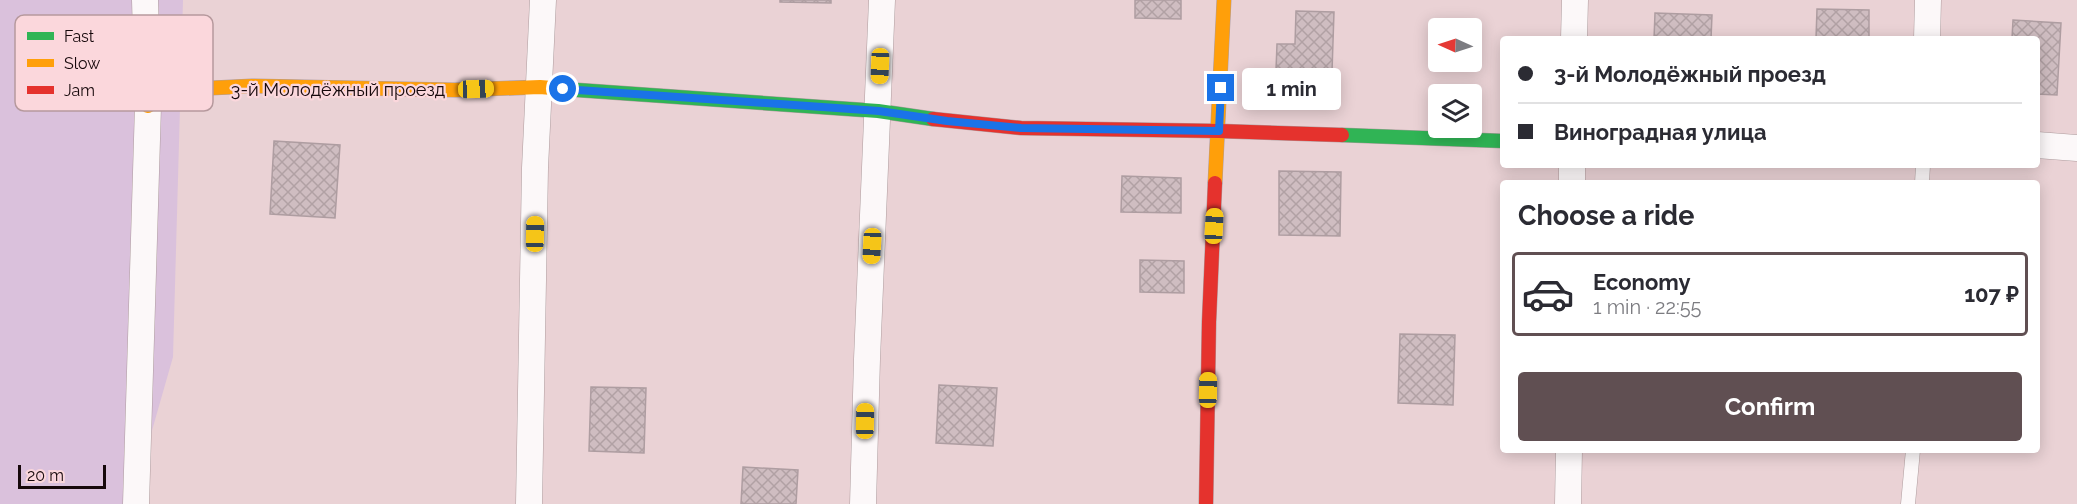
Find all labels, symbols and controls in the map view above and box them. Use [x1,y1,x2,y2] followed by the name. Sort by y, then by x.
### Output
[15,15,213,111] legend
[1428,18,1482,72] north arrow
[1428,18,1482,138] map controls
[64,27,95,46] text: Fast
[870,48,890,84] car
[64,54,100,73] text: Slow
[1554,61,1826,87] text: 3-й Молодёжный проезд
[1242,67,1341,109] callout: 1 min
[1207,74,1234,101] route end
[549,75,576,102] route start
[1266,77,1317,101] text: 1 min
[231,79,445,100] street label: 3-й Молодёжный проезд
[458,79,494,99] car
[64,81,95,100] text: Jam
[1428,84,1482,138] button: layers
[1554,119,1767,145] text: Виноградная улица
[1518,200,1694,231] text: Choose a ride
[1204,208,1224,244] car
[526,216,544,252] car
[862,228,882,264] car
[1521,267,1575,321] icon: car
[1593,269,1691,295] text: Economy
[1964,281,2019,307] text: 107 ₽
[1593,295,1701,319] text: 1 min · 22:55
[1199,372,1217,408] car
[1518,372,2022,441] button: Confirm
[856,403,874,439] car
[18,462,106,490] scale bar
[27,466,64,485] text: 20 m

